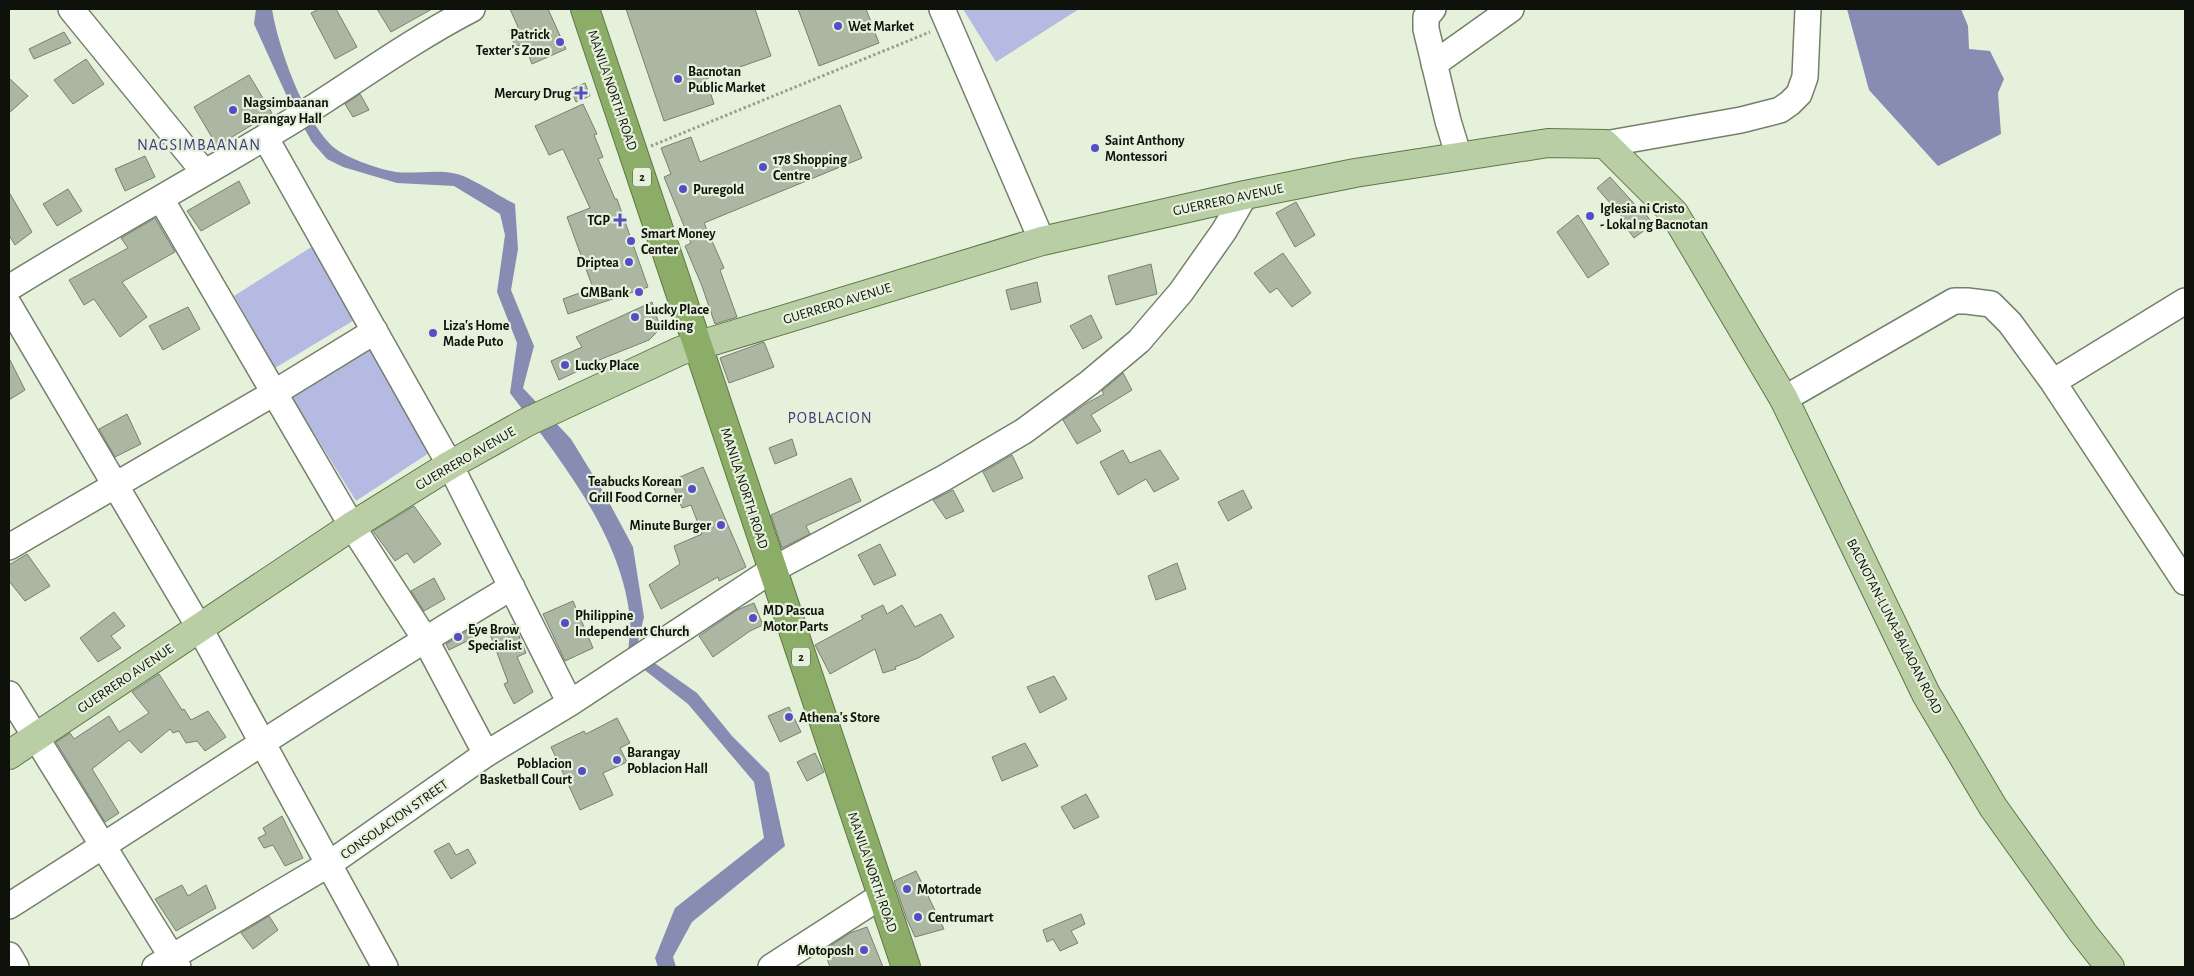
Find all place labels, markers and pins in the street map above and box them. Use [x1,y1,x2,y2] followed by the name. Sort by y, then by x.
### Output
[832,20,844,32] marker: Wet Market
[848,20,914,34] place label: Wet Market
[476,28,550,58] place label: Patrick Texter's Zone
[554,36,566,48] marker: Patrick Texter's Zone
[688,65,766,95] place label: Bacnotan Public Market
[672,73,684,85] marker: Bacnotan Public Market
[494,87,572,101] place label: Mercury Drug
[575,87,587,99] marker: Mercury Drug
[243,96,329,126] place label: Nagsimbaanan Barangay Hall
[227,104,239,116] marker: Nagsimbaanan Barangay Hall
[1105,134,1185,164] place label: Saint Anthony Montessori
[1089,142,1101,154] marker: Saint Anthony Montessori
[773,153,848,183] place label: 178 Shopping Centre
[757,161,769,173] marker: 178 Shopping Centre
[677,183,689,195] marker: Puregold
[693,183,745,197] place label: Puregold
[1600,202,1708,232] place label: Iglesia ni Cristo - Lokal ng Bacnotan
[1584,210,1596,222] marker: Iglesia ni Cristo - Lokal ng Bacnotan
[587,214,610,228] place label: TGP
[614,214,626,226] marker: TGP
[641,227,716,257] place label: Smart Money Center
[625,235,637,247] marker: Smart Money Center
[576,256,619,270] place label: Driptea
[623,256,635,268] marker: Driptea
[580,286,629,300] place label: GMBank
[633,286,645,298] marker: GMBank
[645,303,710,333] place label: Lucky Place Building
[629,311,641,323] marker: Lucky Place Building
[443,319,510,349] place label: Liza's Home Made Puto
[427,327,439,339] marker: Liza's Home Made Puto
[559,359,571,371] marker: Lucky Place
[575,359,640,373] place label: Lucky Place
[588,475,682,505] place label: Teabucks Korean Grill Food Corner
[686,483,698,495] marker: Teabucks Korean Grill Food Corner
[630,519,711,533] place label: Minute Burger
[715,519,727,531] marker: Minute Burger
[763,604,828,634] place label: MD Pascua Motor Parts
[575,609,690,639] place label: Philippine Independent Church
[747,612,759,624] marker: MD Pascua Motor Parts
[559,617,571,629] marker: Philippine Independent Church
[468,623,522,653] place label: Eye Brow Specialist
[452,631,464,643] marker: Eye Brow Specialist
[783,711,795,723] marker: Athena's Store
[799,711,880,725] place label: Athena's Store
[627,746,708,776] place label: Barangay Poblacion Hall
[611,754,623,766] marker: Barangay Poblacion Hall
[479,757,572,787] place label: Poblacion Basketball Court
[576,765,588,777] marker: Poblacion Basketball Court
[901,883,913,895] marker: Motortrade
[917,883,982,897] place label: Motortrade
[912,911,924,923] marker: Centrumart
[928,911,994,925] place label: Centrumart
[798,944,854,958] place label: Motoposh
[858,944,870,956] marker: Motoposh

